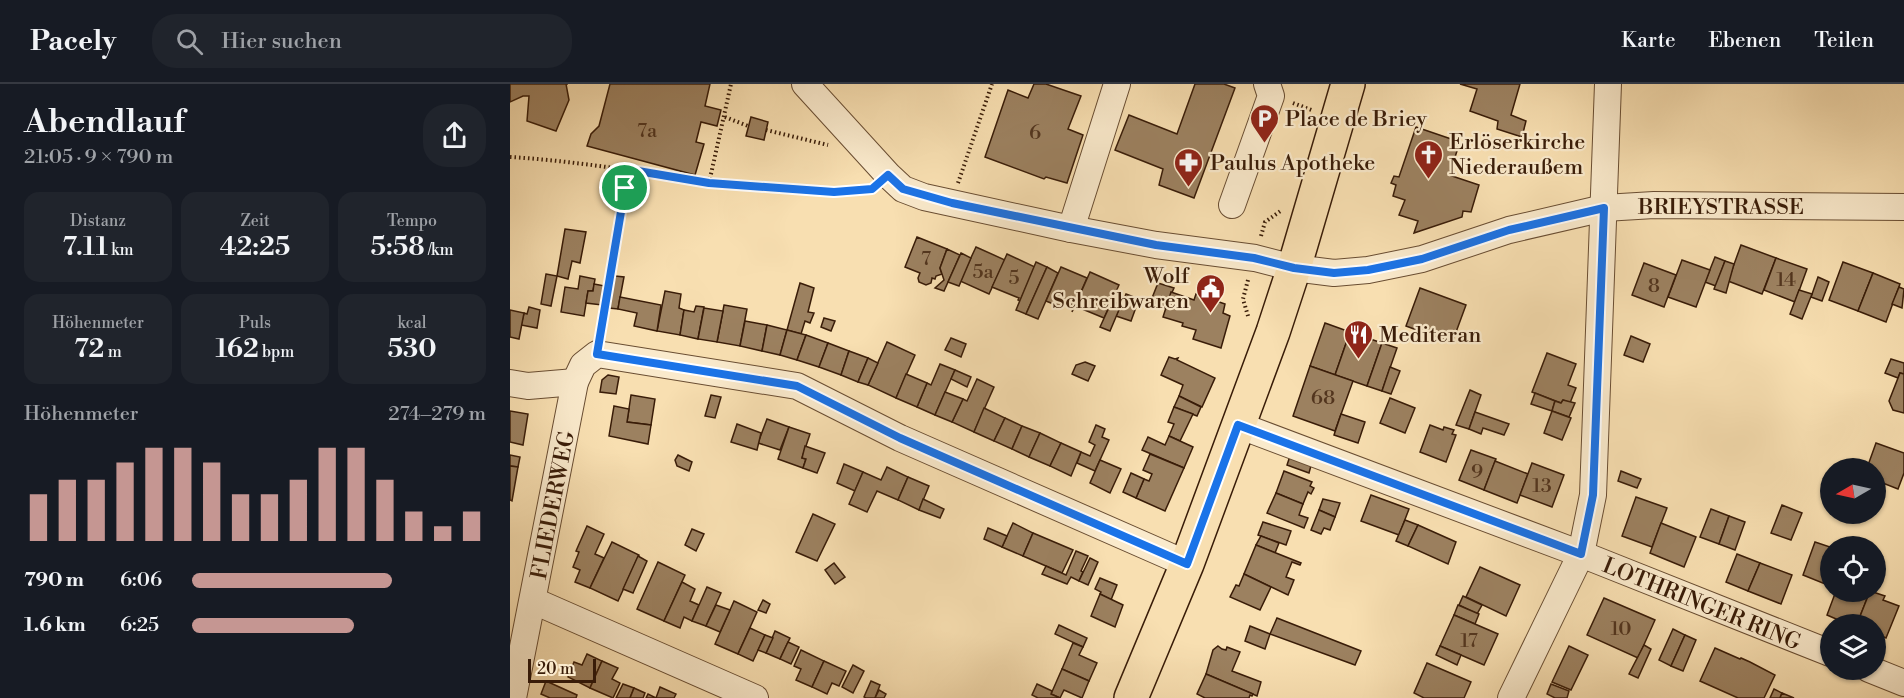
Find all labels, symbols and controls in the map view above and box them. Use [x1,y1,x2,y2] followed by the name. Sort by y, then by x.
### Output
[152,14,572,68] search box
[30,24,116,59] text: Pacely
[173,25,206,58] icon: search
[221,28,342,55] text: Hier suchen
[1621,28,1676,54] text: Karte
[1709,28,1781,54] text: Ebenen
[1814,28,1874,54] text: Teilen
[24,102,185,143] text: Abendlauf
[1248,102,1280,144] parking icon: Place de Briey
[423,104,486,167] button: share
[1285,106,1427,133] place label: Place de Briey
[637,119,658,144] house number: 7a
[1029,121,1041,146] house number: 6
[1449,129,1585,181] place label: Erlöserkirche Niederaußem
[1412,138,1444,180] church icon: Erlöserkirche Niederaußem
[24,145,173,170] text: 21:05 · 9 × 790 m
[1173,146,1205,188] pharmacy icon: Paulus Apotheke
[1210,150,1376,177] place label: Paulus Apotheke
[599,162,650,213] pin
[608,171,641,204] icon: arrive
[1637,194,1804,221] street label: BRIEYSTRASSE
[70,211,126,231] text: Distanz
[240,211,270,231] text: Zeit
[387,211,437,231] text: Tempo
[62,231,108,263] text: 7.11
[220,231,290,263] text: 42:25
[371,231,425,263] text: 5:58
[108,240,134,260] text: km
[425,240,453,260] text: /km
[921,247,931,272] house number: 7
[972,260,994,285] house number: 5a
[1052,263,1190,315] place label: Wolf Schreibwaren
[1008,266,1020,291] house number: 5
[1776,268,1796,293] house number: 14
[1194,272,1226,314] public building icon: Wolf Schreibwaren
[1648,274,1660,299] house number: 8
[52,313,144,333] text: Höhenmeter
[239,313,271,333] text: Puls
[397,313,427,333] text: kcal
[1342,318,1374,360] restaurant icon: Mediteran
[1379,322,1481,349] place label: Mediteran
[74,333,104,365] text: 72
[216,333,259,365] text: 162
[387,333,437,365] text: 530
[104,342,122,362] text: m
[259,342,294,362] text: bpm
[1311,386,1335,411] house number: 68
[24,402,138,427] text: Höhenmeter
[388,402,486,427] text: 274–279 m
[526,429,581,582] street label: FLIEDERWEG
[1820,458,1886,524] north arrow
[1820,458,1886,680] map controls
[1471,460,1483,485] house number: 9
[1532,474,1552,499] house number: 13
[1820,536,1886,602] button: locate
[1598,552,1804,656] street label: LOTHRINGER RING
[24,568,84,593] text: 790 m
[120,568,162,593] text: 6:06
[24,613,86,638] text: 1.6 km
[120,613,159,638] text: 6:25
[1820,614,1886,680] button: layers
[1610,617,1632,642] house number: 10
[1460,629,1478,654] house number: 17
[528,656,596,684] scale bar
[537,659,574,679] text: 20 m

